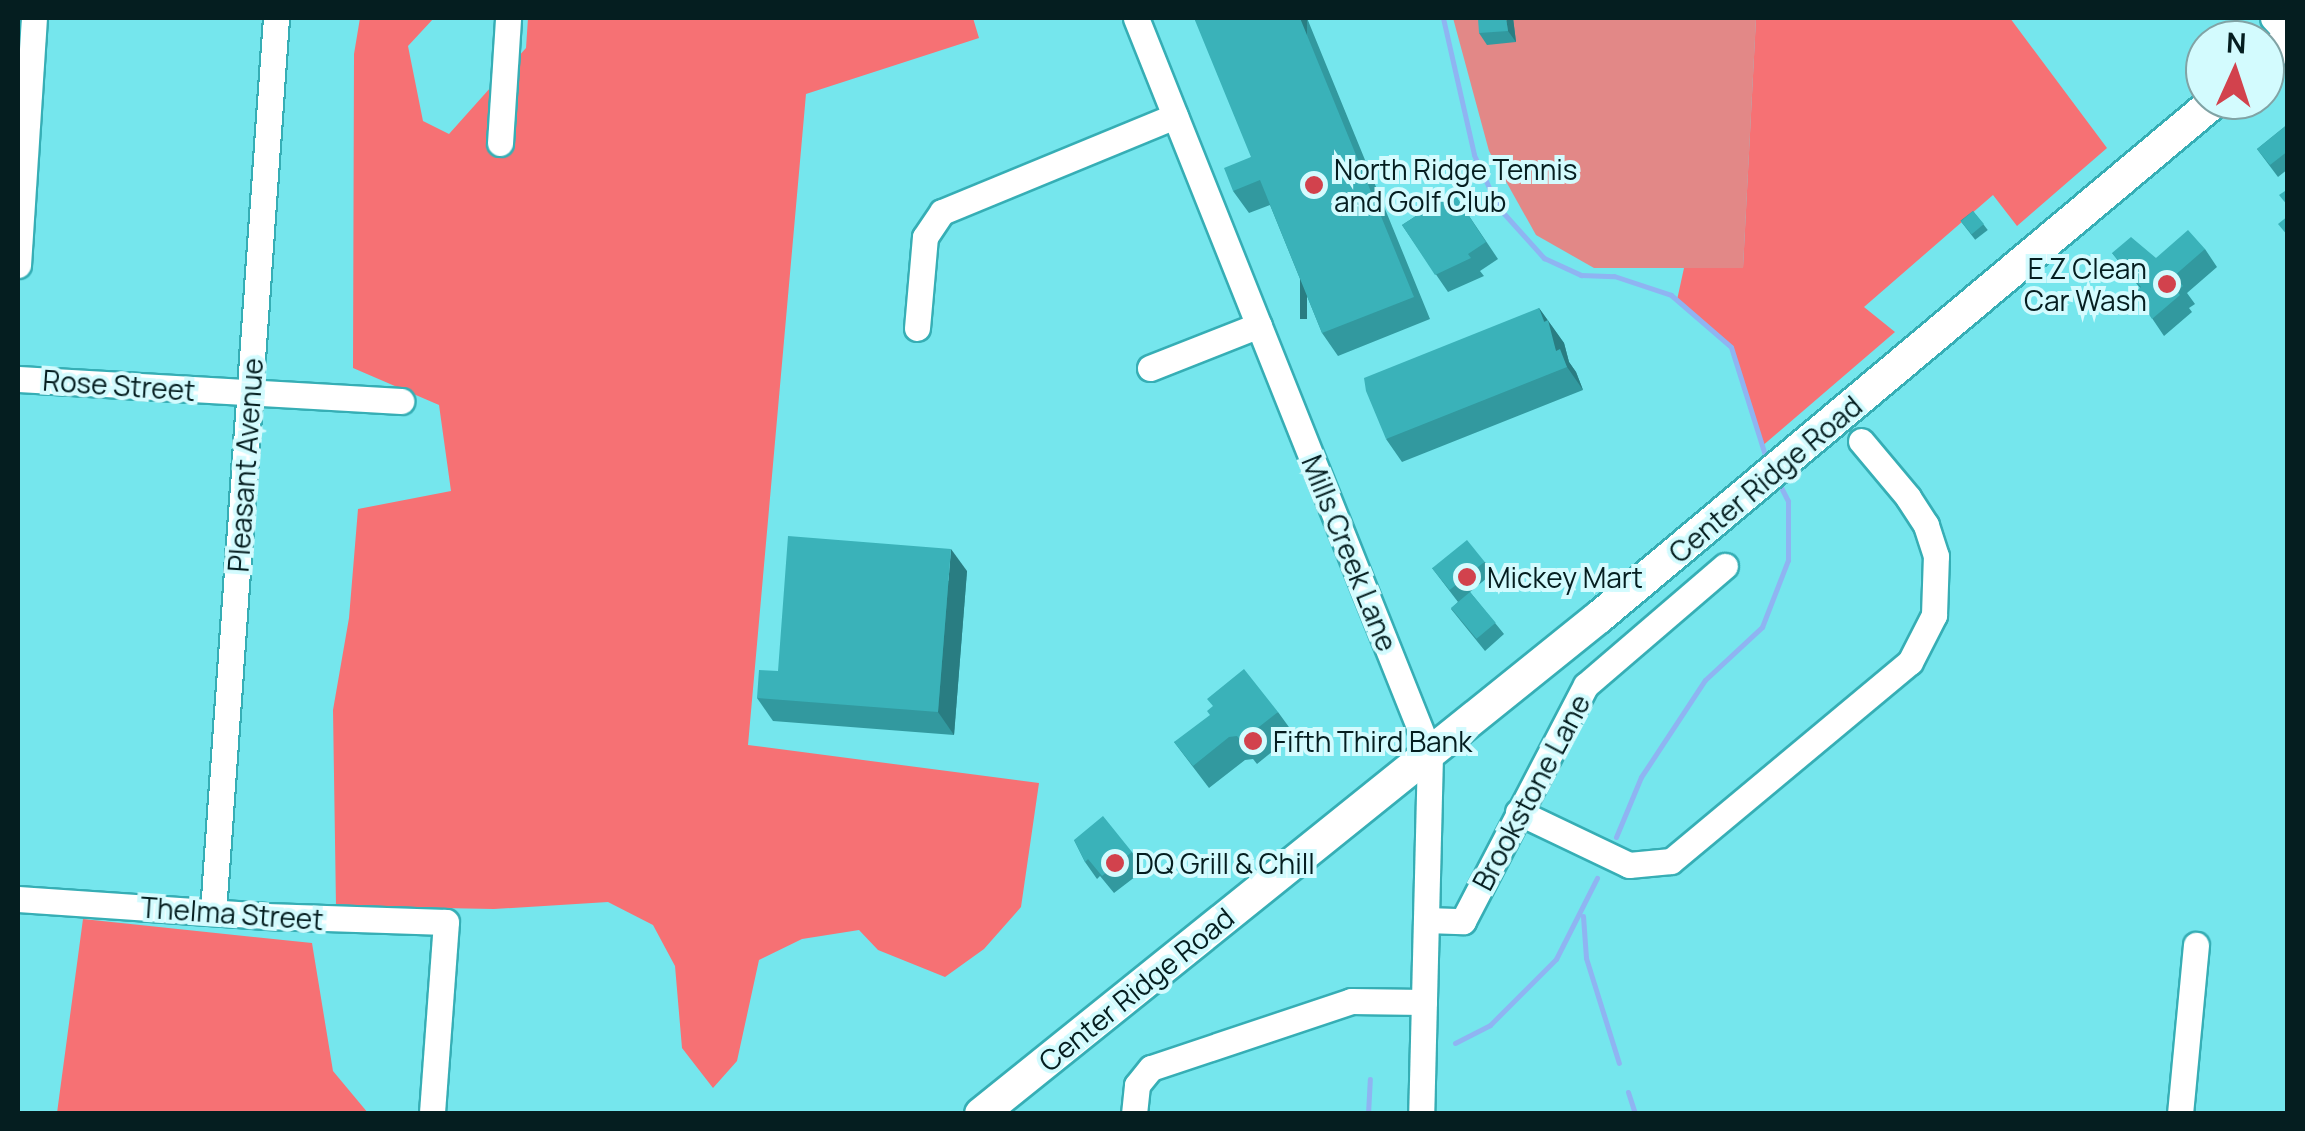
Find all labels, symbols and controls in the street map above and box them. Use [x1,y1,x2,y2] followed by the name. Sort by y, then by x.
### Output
[2185,20,2285,120] north arrow
[2225,23,2247,62] text: N
[1334,152,1578,218] place label: North Ridge Tennis and Golf Club
[1303,174,1325,196] marker: North Ridge Tennis and Golf Club
[2024,251,2147,317] place label: E Z Clean Car Wash
[2156,273,2178,295] marker: E Z Clean Car Wash
[221,357,269,573] street label: Pleasant Avenue
[42,363,196,407] street label: Rose Street
[1662,389,1868,569] street label: Center Ridge Road
[1295,450,1405,656] street label: Mills Creek Lane
[1487,560,1643,594] place label: Mickey Mart
[1456,566,1478,588] marker: Mickey Mart
[1465,688,1597,896] street label: Brookstone Lane
[1273,724,1472,758] place label: Fifth Third Bank
[1242,730,1264,752] marker: Fifth Third Bank
[1135,846,1315,880] place label: DQ Grill & Chill
[1104,852,1126,874] marker: DQ Grill & Chill
[139,890,325,936] street label: Thelma Street
[1032,900,1240,1078] street label: Center Ridge Road

